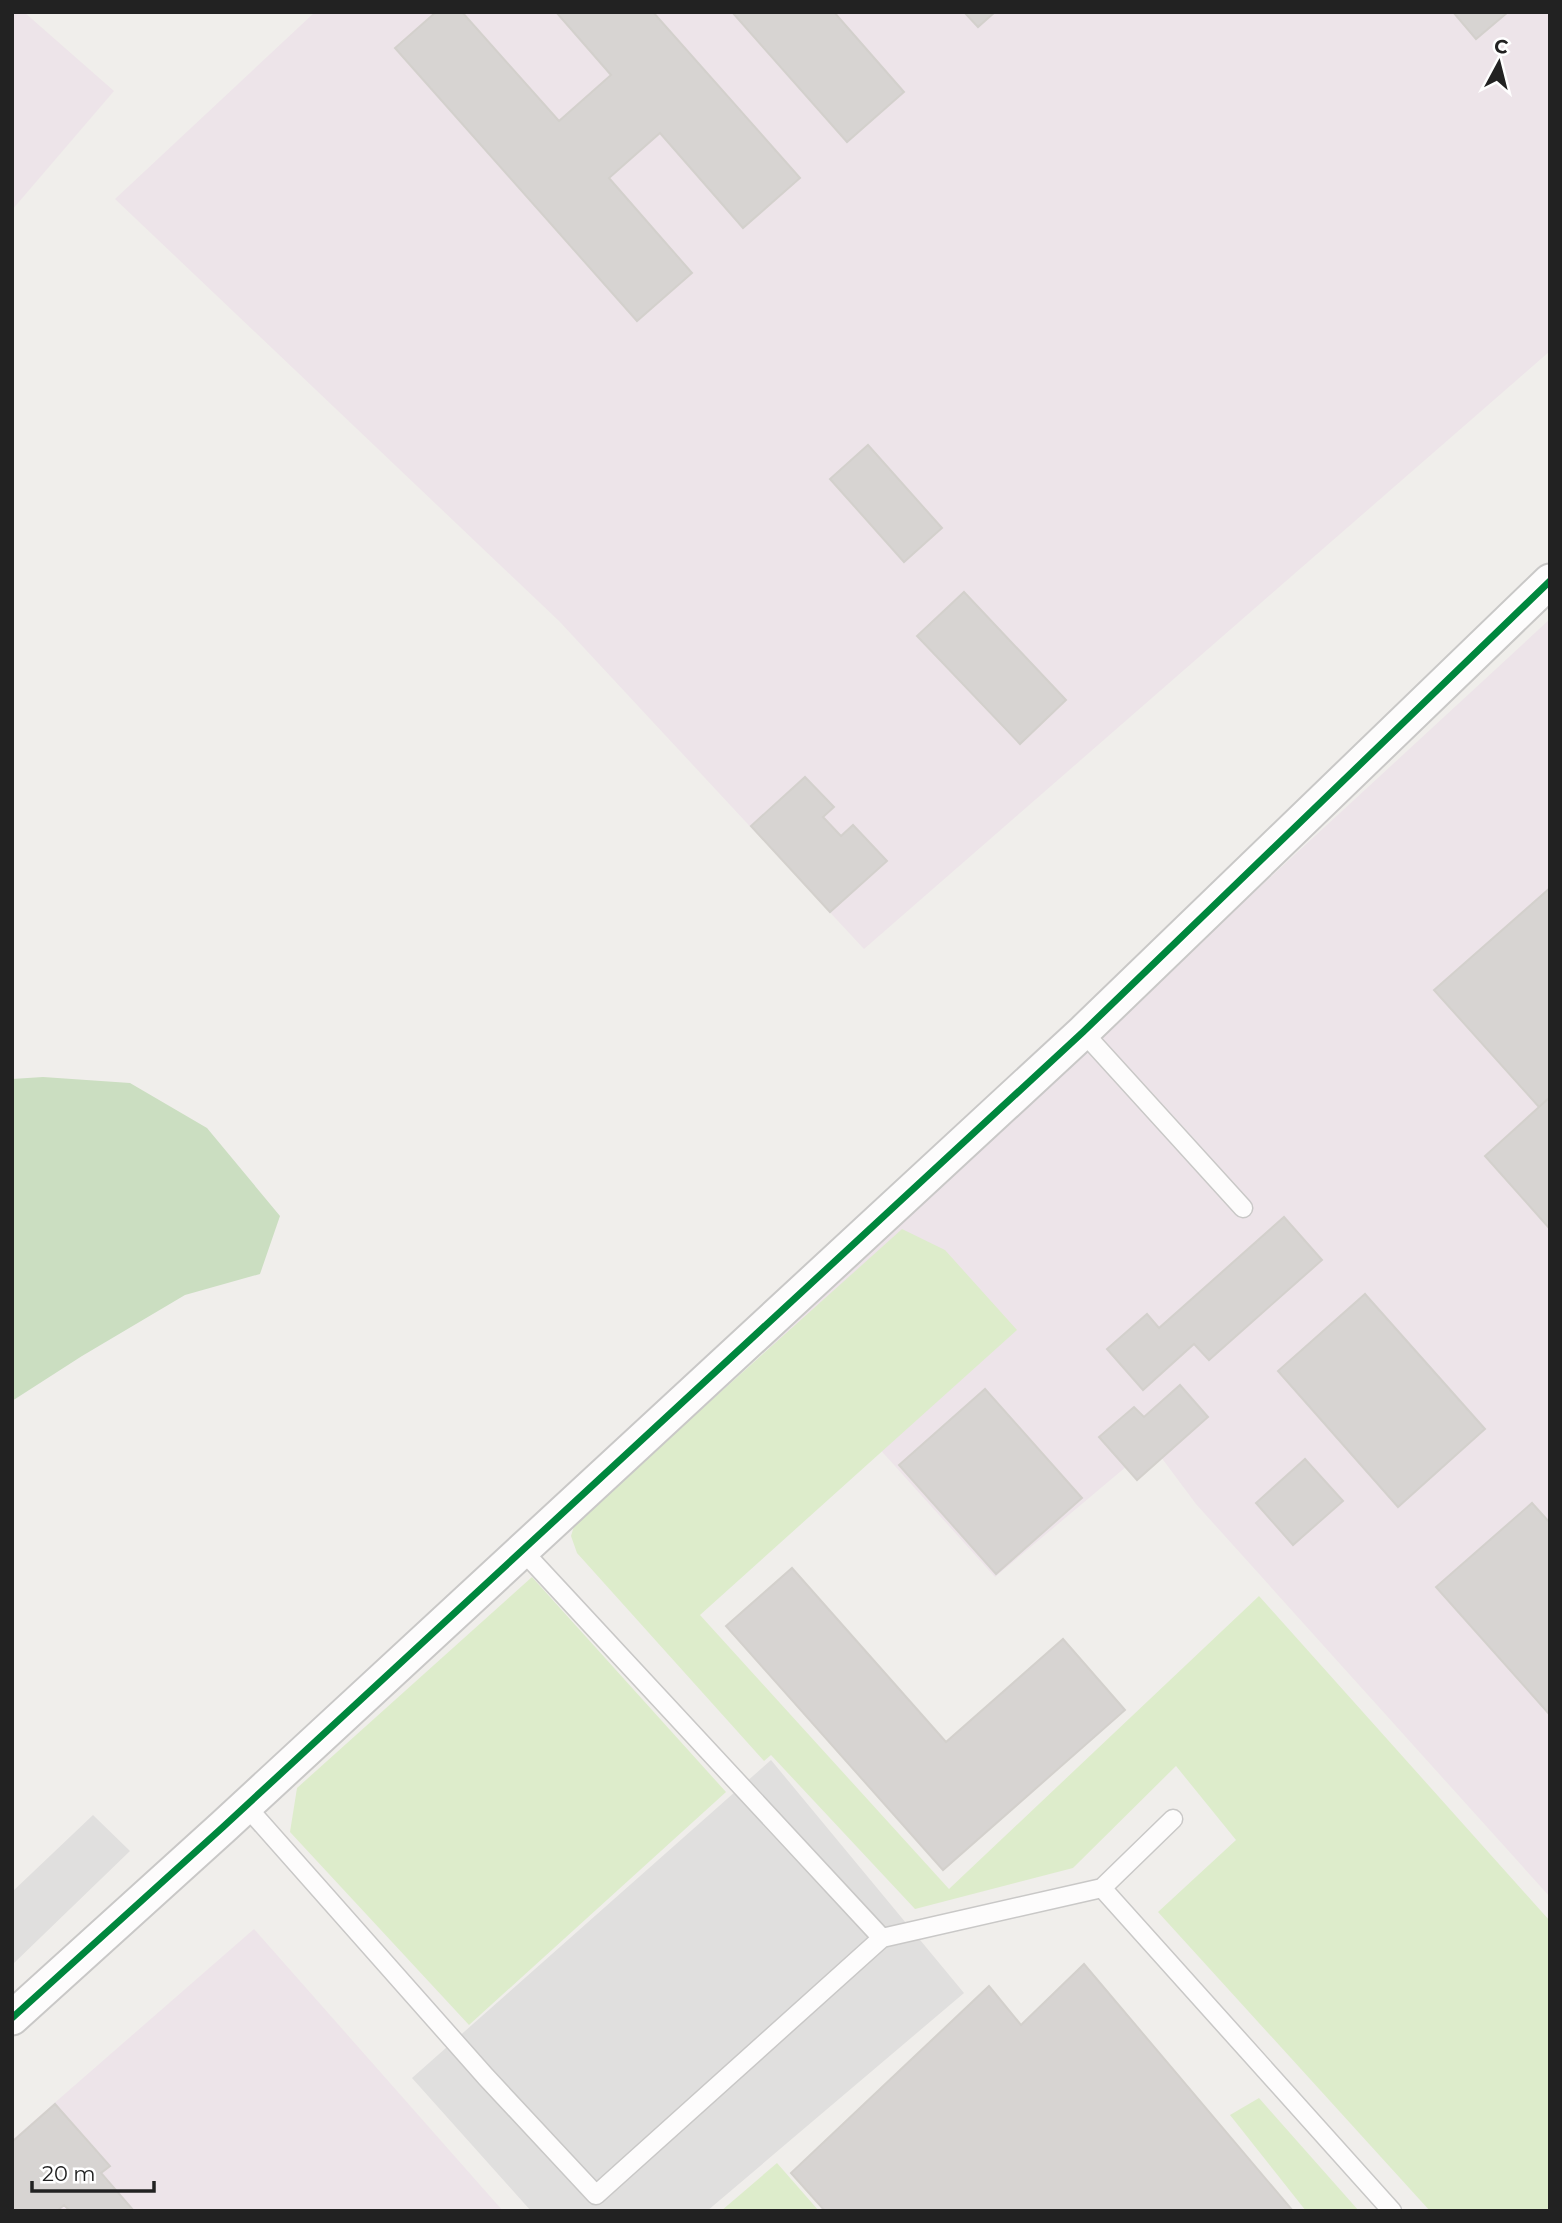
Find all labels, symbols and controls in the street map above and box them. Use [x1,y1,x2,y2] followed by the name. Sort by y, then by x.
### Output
[1464,28,1534,98] north arrow
[1493,34,1509,59] text: С
[32,2150,154,2194] scale bar
[42,2161,96,2186] text: 20 m

